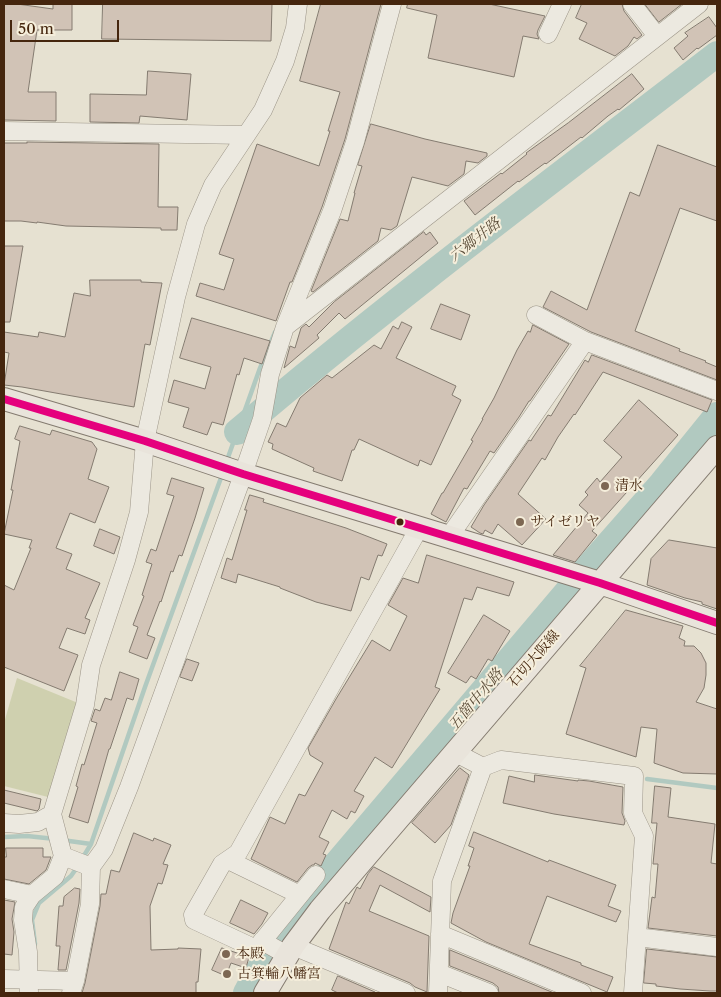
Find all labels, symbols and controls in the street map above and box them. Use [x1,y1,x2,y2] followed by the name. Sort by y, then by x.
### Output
[12,10,121,42] scale bar
[18,19,54,38] text: 50 m
[446,214,504,266] water label: 六郷井路
[615,478,643,494] place label: 清水
[599,480,611,492] marker: 清水
[530,514,600,530] place label: サイゼリヤ
[514,516,526,528] marker: サイゼリヤ
[395,517,405,527] unlabelled marker
[505,627,563,691] street label: 石切大阪線
[445,665,507,735] water label: 五箇中水路
[236,946,264,962] place label: 本殿
[220,948,232,960] marker: 本殿
[237,966,321,982] place label: 古箕輪八幡宮
[221,968,233,980] marker: 古箕輪八幡宮

